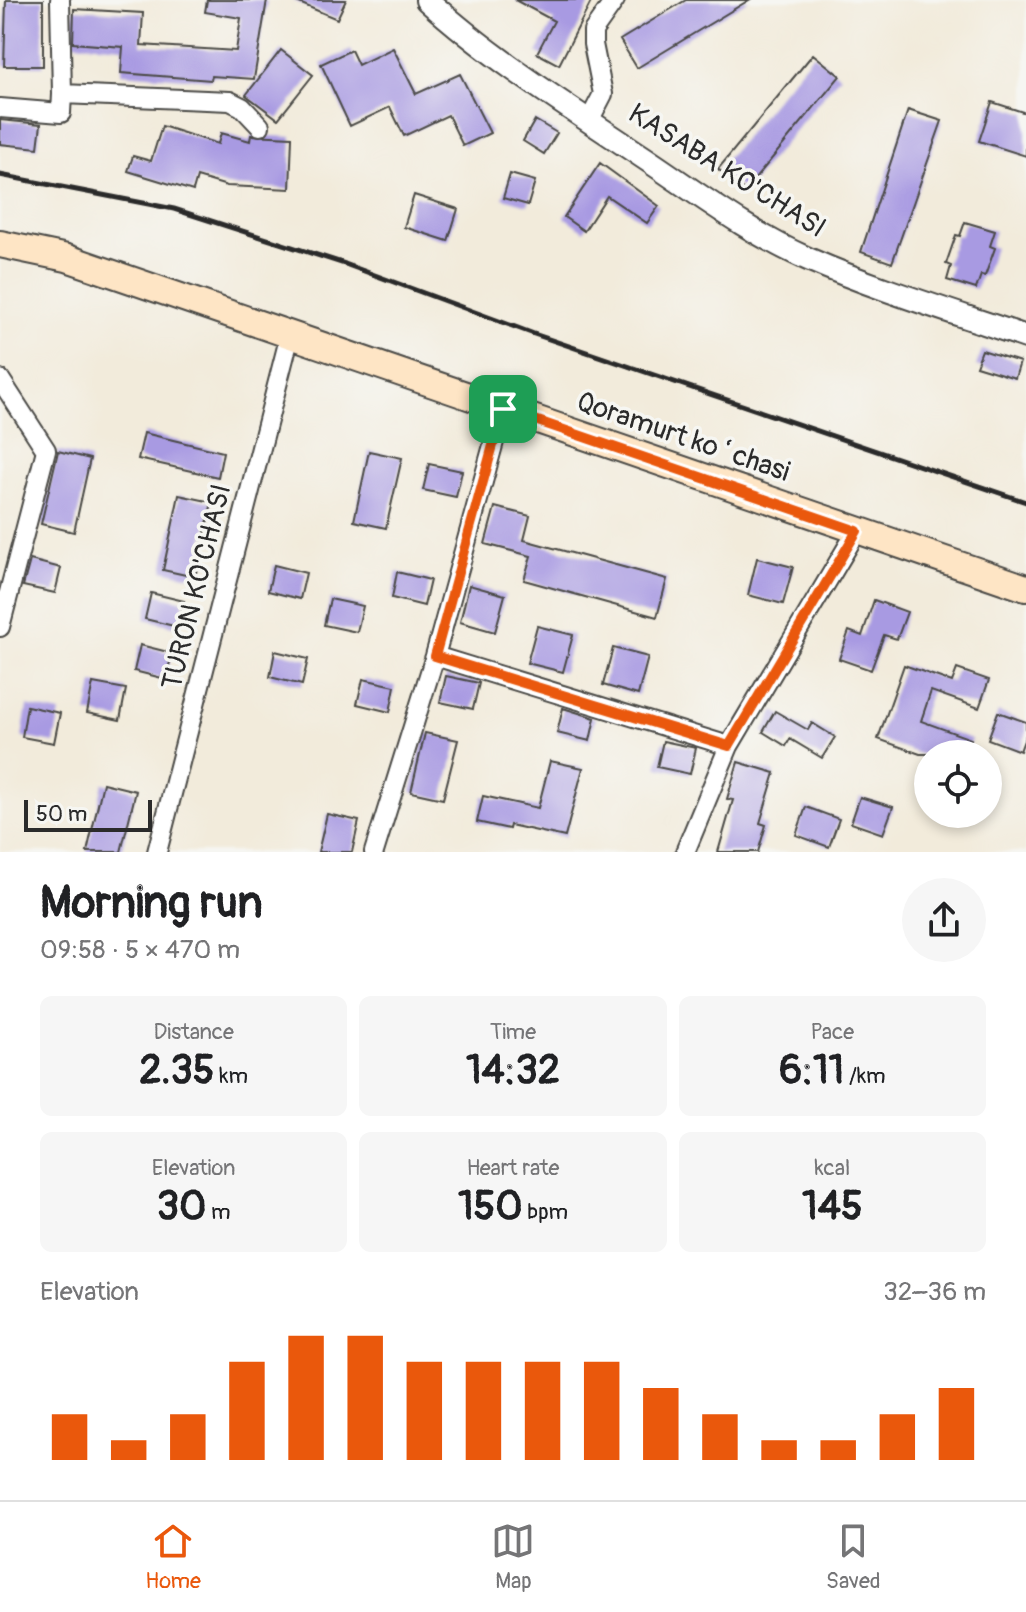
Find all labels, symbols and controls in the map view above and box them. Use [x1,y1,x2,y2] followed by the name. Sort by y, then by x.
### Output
[622,96,832,246] street label: KASABA KO'CHASI
[469,375,537,443] pin
[572,384,794,490] street label: Qoramurt koʻchasi
[481,387,525,431] icon: arrive
[155,481,239,693] street label: TURON KO'CHASI
[914,740,1002,828] map controls
[914,740,1002,828] button: locate
[24,796,152,832] scale bar
[36,800,87,828] text: 50 m
[40,876,263,931] text: Morning run
[902,878,986,962] button: share
[40,934,240,966] text: 09:58 · 5 × 470 m
[153,1018,234,1046] text: Distance
[490,1018,536,1046] text: Time
[811,1018,854,1046] text: Pace
[139,1046,214,1095] text: 2.35
[466,1046,560,1095] text: 14:32
[779,1046,844,1095] text: 6:11
[214,1062,248,1090] text: km
[844,1062,886,1090] text: /km
[152,1154,236,1182] text: Elevation
[467,1154,559,1182] text: Heart rate
[814,1154,850,1182] text: kcal
[157,1182,206,1231] text: 30
[458,1182,523,1231] text: 150
[802,1182,863,1231] text: 145
[206,1198,231,1226] text: m
[523,1198,568,1226] text: bpm
[40,1276,139,1308] text: Elevation
[883,1276,986,1308] text: 32–36 m
[145,1519,201,1595] tab: Home
[491,1519,535,1595] tab: Map
[826,1519,881,1595] tab: Saved

